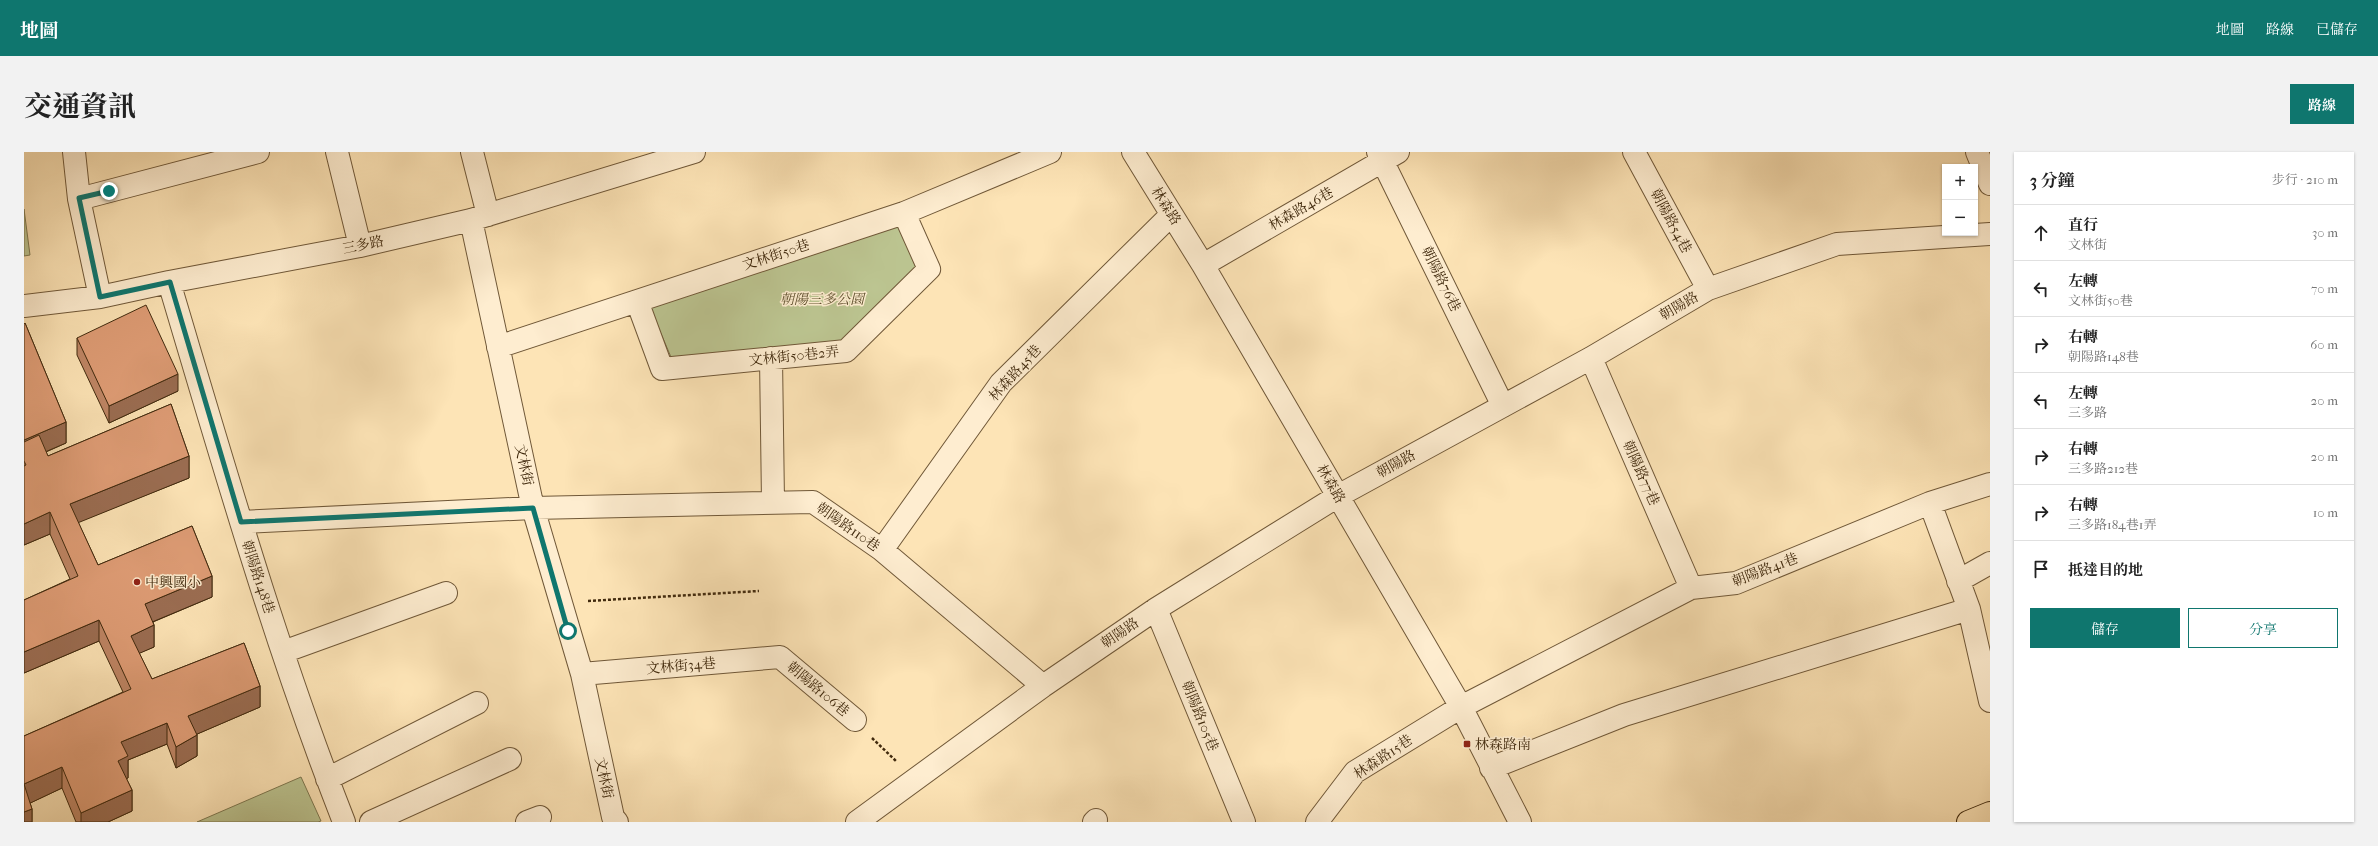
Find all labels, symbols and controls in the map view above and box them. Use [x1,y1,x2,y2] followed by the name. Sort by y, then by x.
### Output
[20,20,58,42] text: 地圖
[2216,21,2244,38] text: 地圖
[2266,21,2294,38] text: 路線
[2316,21,2358,38] text: 已儲存
[2290,84,2354,124] button: 路線
[24,90,136,123] text: 交通資訊
[1942,164,1978,236] map controls
[1942,164,1978,200] button: +
[2030,170,2075,190] text: 3 分鐘
[2272,172,2338,187] text: 步行 · 210 m
[100,182,118,200] route end
[1148,184,1184,228] street label: 林森路
[1266,184,1336,234] street label: 林森路46巷
[1647,186,1695,256] street label: 朝陽路54巷
[1942,200,1978,236] button: −
[2068,216,2098,234] text: 直行
[2030,222,2052,244] icon: ahead
[2312,225,2338,240] text: 30 m
[341,232,385,258] street label: 三多路
[740,236,812,274] street label: 文林街50巷
[2068,237,2107,252] text: 文林街
[1418,244,1464,314] street label: 朝陽路76巷
[2068,272,2098,290] text: 左轉
[2030,278,2052,300] icon: left
[2311,281,2338,296] text: 70 m
[1657,288,1701,324] street label: 朝陽路
[780,291,866,308] park label: 朝陽三多公園
[2068,293,2133,308] text: 文林街50巷
[2068,328,2098,346] text: 右轉
[2030,334,2052,356] icon: right
[2310,337,2338,352] text: 60 m
[985,341,1045,405] street label: 林森路45巷
[748,343,840,369] street label: 文林街50巷2弄
[2068,349,2139,364] text: 朝陽路148巷
[2068,384,2098,402] text: 左轉
[2030,390,2052,412] icon: left
[2311,393,2338,408] text: 20 m
[2068,405,2107,420] text: 三多路
[1619,438,1663,508] street label: 朝陽路77巷
[2068,440,2098,458] text: 右轉
[511,443,537,487] street label: 文林街
[1374,446,1418,482] street label: 朝陽路
[2030,446,2052,468] icon: right
[2311,449,2338,464] text: 20 m
[2068,461,2138,476] text: 三多路212巷
[1313,462,1349,506] street label: 林森路
[2068,496,2098,514] text: 右轉
[813,499,883,555] street label: 朝陽路110巷
[2030,502,2052,524] icon: right
[2313,505,2338,520] text: 10 m
[2068,517,2156,532] text: 三多路184巷1弄
[238,538,278,616] street label: 朝陽路148巷
[1730,550,1800,590] street label: 朝陽路41巷
[2030,558,2052,580] icon: arrive
[2068,561,2143,579] text: 抵達目的地
[145,574,201,591] place label: 中興國小
[132,577,142,587] marker: 中興國小
[2030,608,2180,648] button: 儲存
[2188,608,2338,648] button: 分享
[1098,614,1142,652] street label: 朝陽路
[559,622,577,640] route start
[645,654,717,678] street label: 文林街34巷
[783,658,853,720] street label: 朝陽路106巷
[1178,678,1222,754] street label: 朝陽路105巷
[1350,731,1416,783] street label: 林森路15巷
[1475,736,1531,753] place label: 林森路南
[1462,739,1472,749] marker: 林森路南
[591,756,617,800] street label: 文林街

